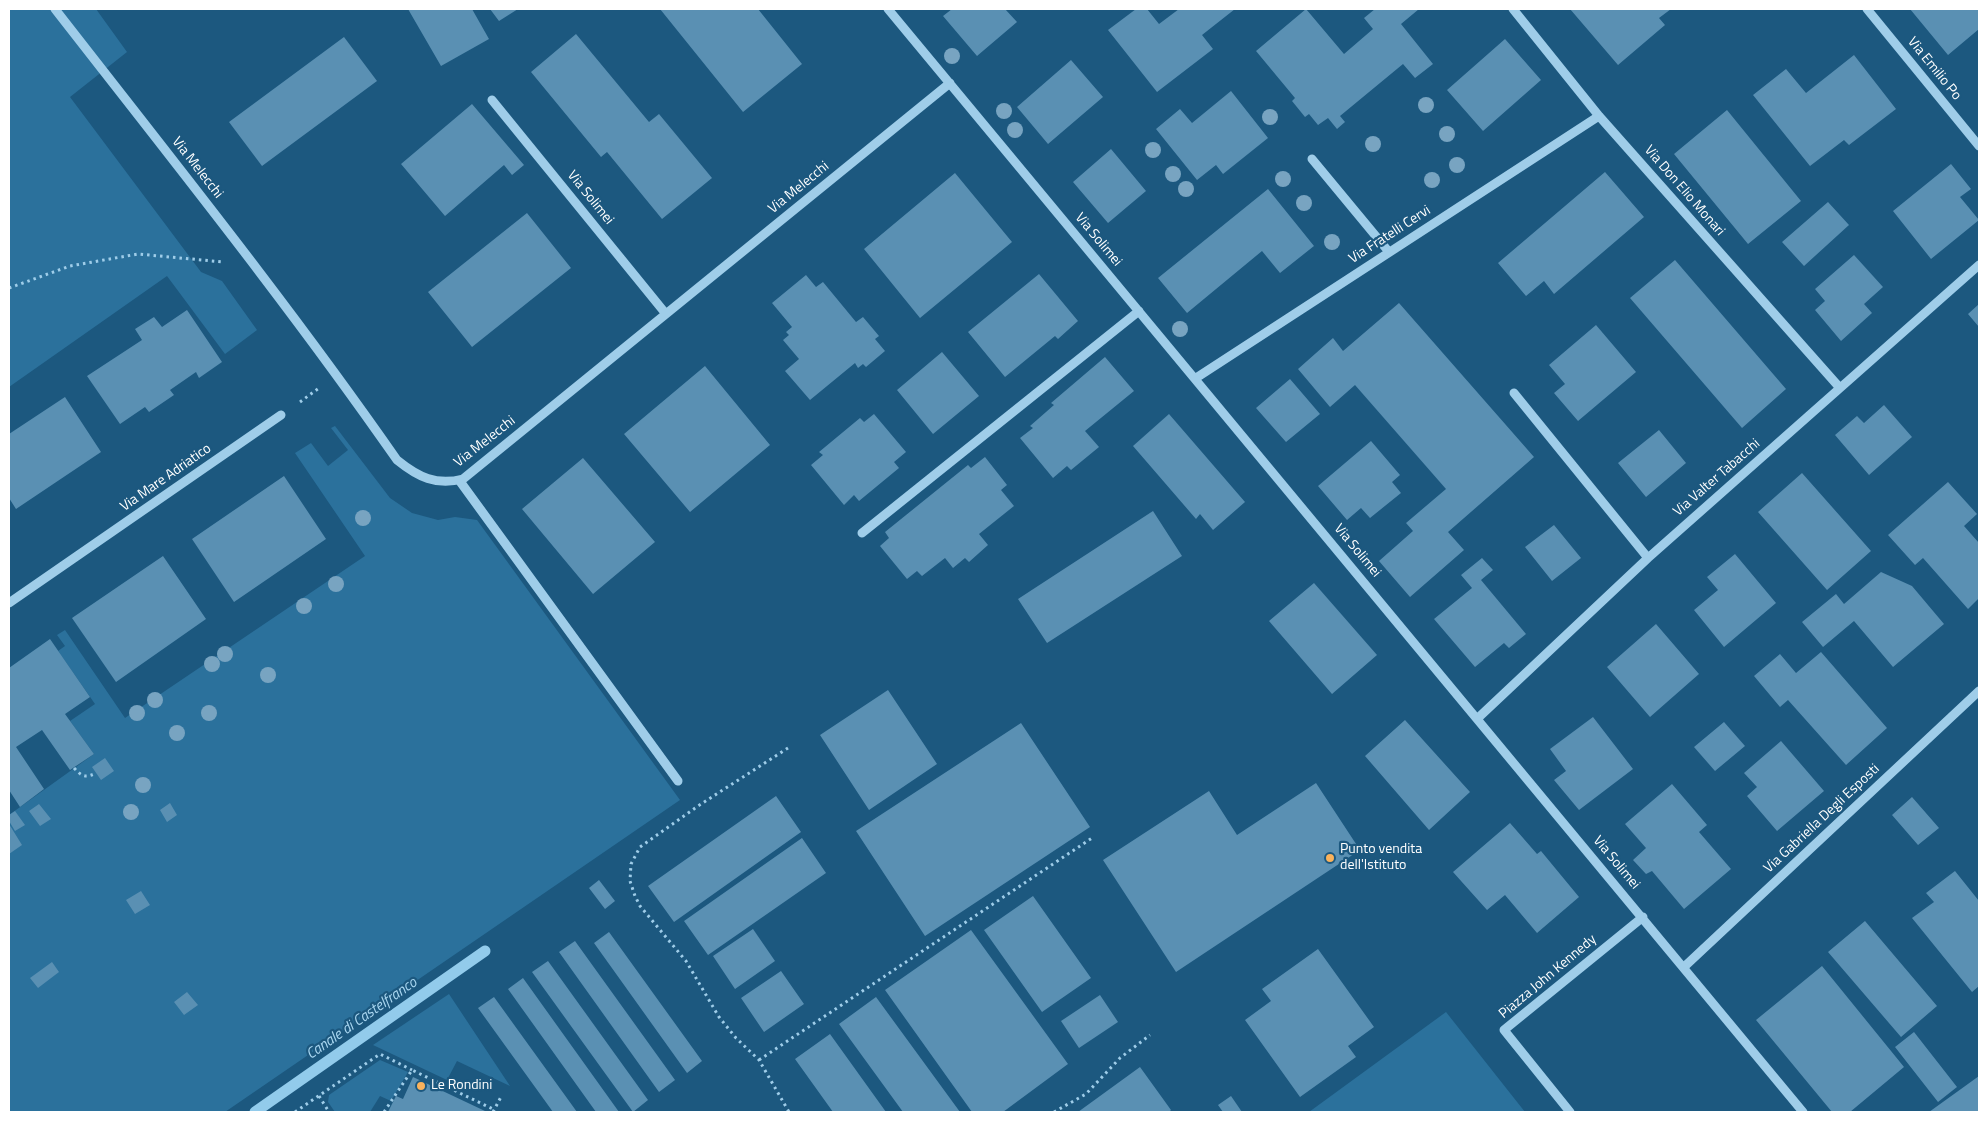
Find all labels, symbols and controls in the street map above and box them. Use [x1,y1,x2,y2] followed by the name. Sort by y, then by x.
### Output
[1903,34,1965,104] street label: Via Emilio Po
[168,134,226,202] street label: Via Melecchi
[1640,142,1728,240] street label: Via Don Elio Monari
[765,158,833,218] street label: Via Melecchi
[563,168,617,228] street label: Via Solimei
[1346,202,1434,268] street label: Via Fratelli Cervi
[1071,210,1125,270] street label: Via Solimei
[451,413,519,471] street label: Via Melecchi
[1670,436,1764,520] street label: Via Valter Tabacchi
[117,440,215,516] street label: Via Mare Adriatico
[1330,521,1384,581] street label: Via Solimei
[1761,761,1883,877] street label: Via Gabriella Degli Esposti
[1589,833,1643,893] street label: Via Solimei
[1340,842,1422,874] place label: Punto vendita dell'Istituto
[1324,852,1336,864] marker: Punto vendita dell'Istituto
[1496,931,1600,1023] street label: Piazza John Kennedy
[303,974,421,1064] water label: Canale di Castelfranco
[431,1078,492,1094] place label: Le Rondini
[415,1080,427,1092] marker: Le Rondini

